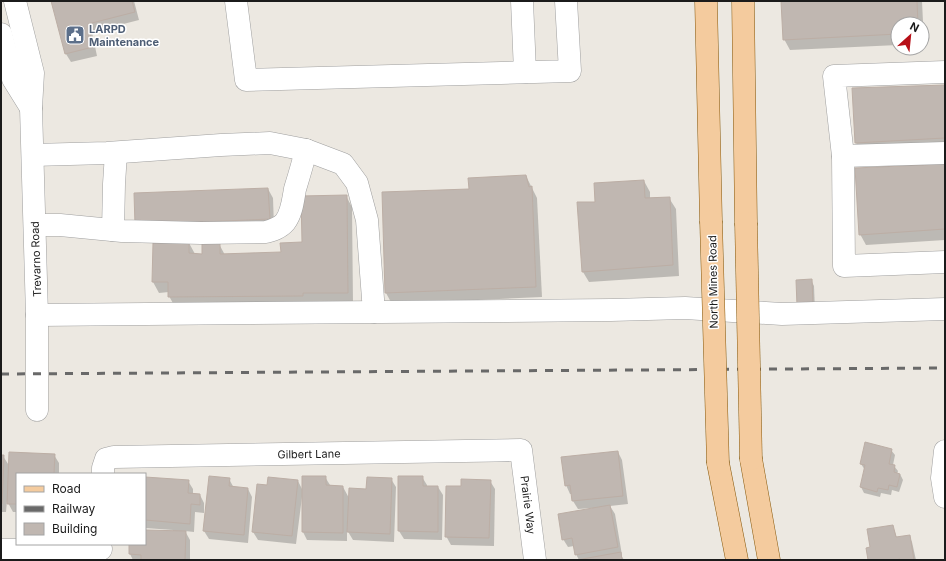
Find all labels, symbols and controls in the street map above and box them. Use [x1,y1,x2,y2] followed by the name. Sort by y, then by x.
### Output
[890,16,930,56] north arrow
[908,19,921,35] text: N
[89,22,159,49] place label: LARPD Maintenance
[64,24,86,46] public building icon: LARPD Maintenance
[28,221,44,297] street label: Trevarno Road
[705,235,721,329] street label: North Mines Road
[277,446,341,462] street label: Gilbert Lane
[16,473,146,545] legend
[517,475,539,535] street label: Prairie Way
[52,481,81,496] text: Road
[52,501,96,516] text: Railway
[52,521,97,536] text: Building

